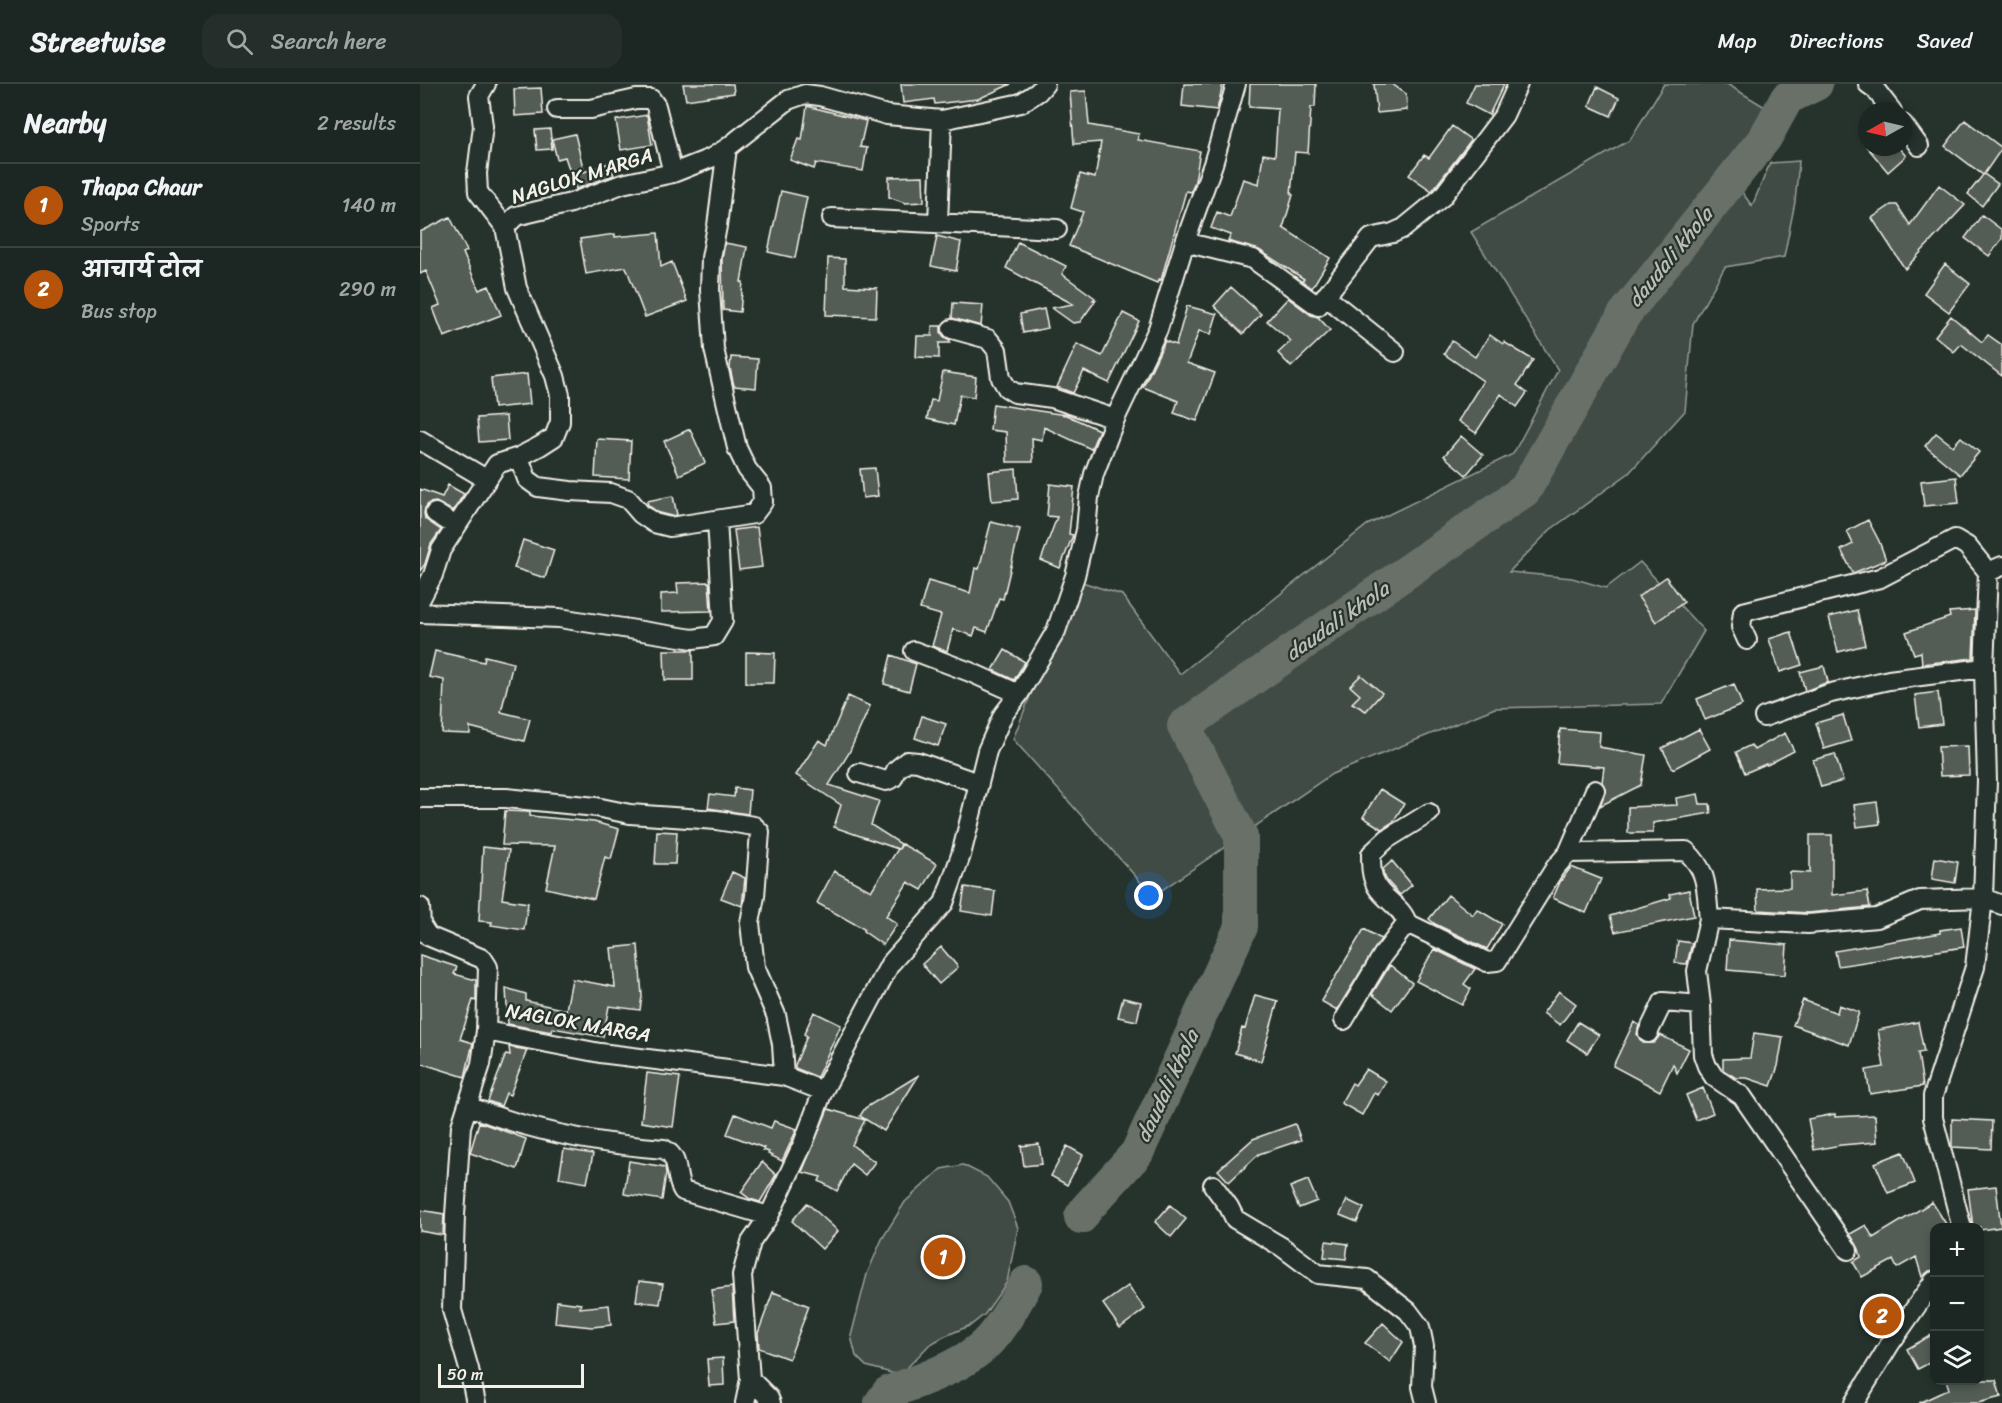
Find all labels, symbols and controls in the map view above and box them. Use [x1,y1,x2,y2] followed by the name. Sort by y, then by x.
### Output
[202,14,622,68] search box
[30,17,166,66] text: Streetwise
[271,22,387,61] text: Search here
[1718,22,1756,60] text: Map
[1789,22,1884,60] text: Directions
[1917,22,1972,60] text: Saved
[223,25,256,58] icon: search
[24,100,106,146] text: Nearby
[1858,102,1912,156] north arrow
[317,106,396,141] text: 2 results
[507,138,657,214] street label: NAGLOK MARGA
[81,168,201,207] text: Thapa Chaur
[39,188,48,223] text: 1
[342,188,396,223] text: 140 m
[1617,196,1724,316] water label: daudali khola
[81,207,140,242] text: Sports
[81,250,202,289] text: आचार्य टोल
[38,272,49,307] text: 2
[339,272,396,307] text: 290 m
[81,294,157,329] text: Bus stop
[1277,569,1399,671] water label: daudali khola
[1134,881,1163,910] your location
[503,993,653,1053] street label: NAGLOK MARGA
[1124,1021,1211,1149] water label: daudali khola
[1930,1223,1984,1385] map controls
[1930,1223,1984,1277] button: +
[924,1234,962,1280] pin: 1
[1930,1277,1984,1331] button: −
[1862,1294,1902,1338] pin: 2
[1930,1331,1984,1385] button: layers
[447,1360,483,1389] text: 50 m
[438,1361,584,1388] scale bar

